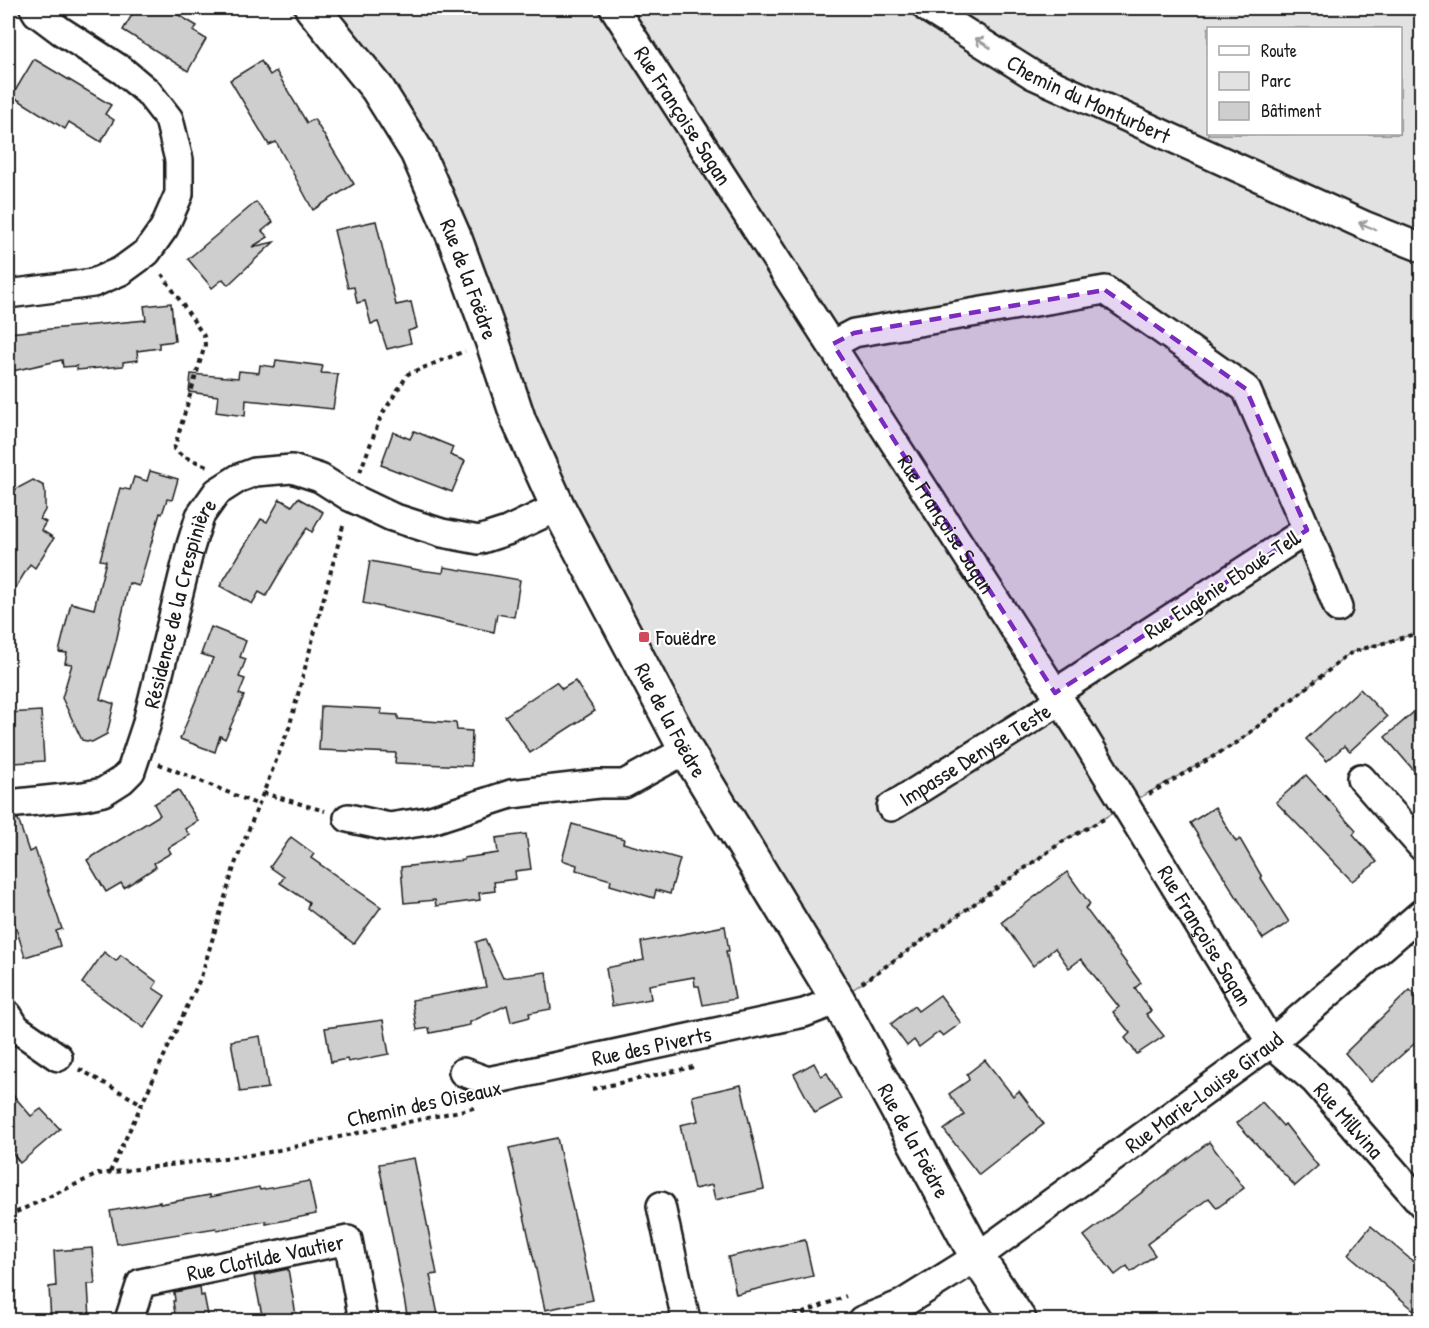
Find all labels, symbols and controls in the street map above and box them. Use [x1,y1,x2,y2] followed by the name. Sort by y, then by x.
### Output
[1207,27,1402,135] legend
[975,37,992,49] one-way arrow
[1261,38,1297,63] text: Route
[627,40,739,191] street label: Rue Françoise Sagan
[1001,47,1176,151] street label: Chemin du Monturbert
[1261,68,1291,93] text: Parc
[1261,98,1322,123] text: Bâtiment
[433,214,506,344] street label: Rue de la Foëdre
[1359,220,1377,231] one-way arrow
[891,449,1003,599] street label: Rue Françoise Sagan
[136,492,223,711] street label: Résidence de la Crespinière
[1138,522,1306,646] street label: Rue Eugénie Eboué-Tell
[655,622,717,652] place label: Fouëdre
[637,630,651,644] marker: Fouëdre
[628,657,714,783] street label: Rue de la Foëdre
[893,695,1057,813] street label: Impasse Denyse Teste
[1151,860,1260,1011] street label: Rue Françoise Sagan
[589,1018,714,1073] street label: Rue des Piverts
[1119,1024,1289,1160] street label: Rue Marie-Louise Giraud
[344,1072,504,1134] street label: Chemin des Oiseaux
[1307,1075,1391,1165] street label: Rue Millvina
[871,1078,957,1204] street label: Rue de la Foëdre
[184,1226,347,1288] street label: Rue Clotilde Vautier

